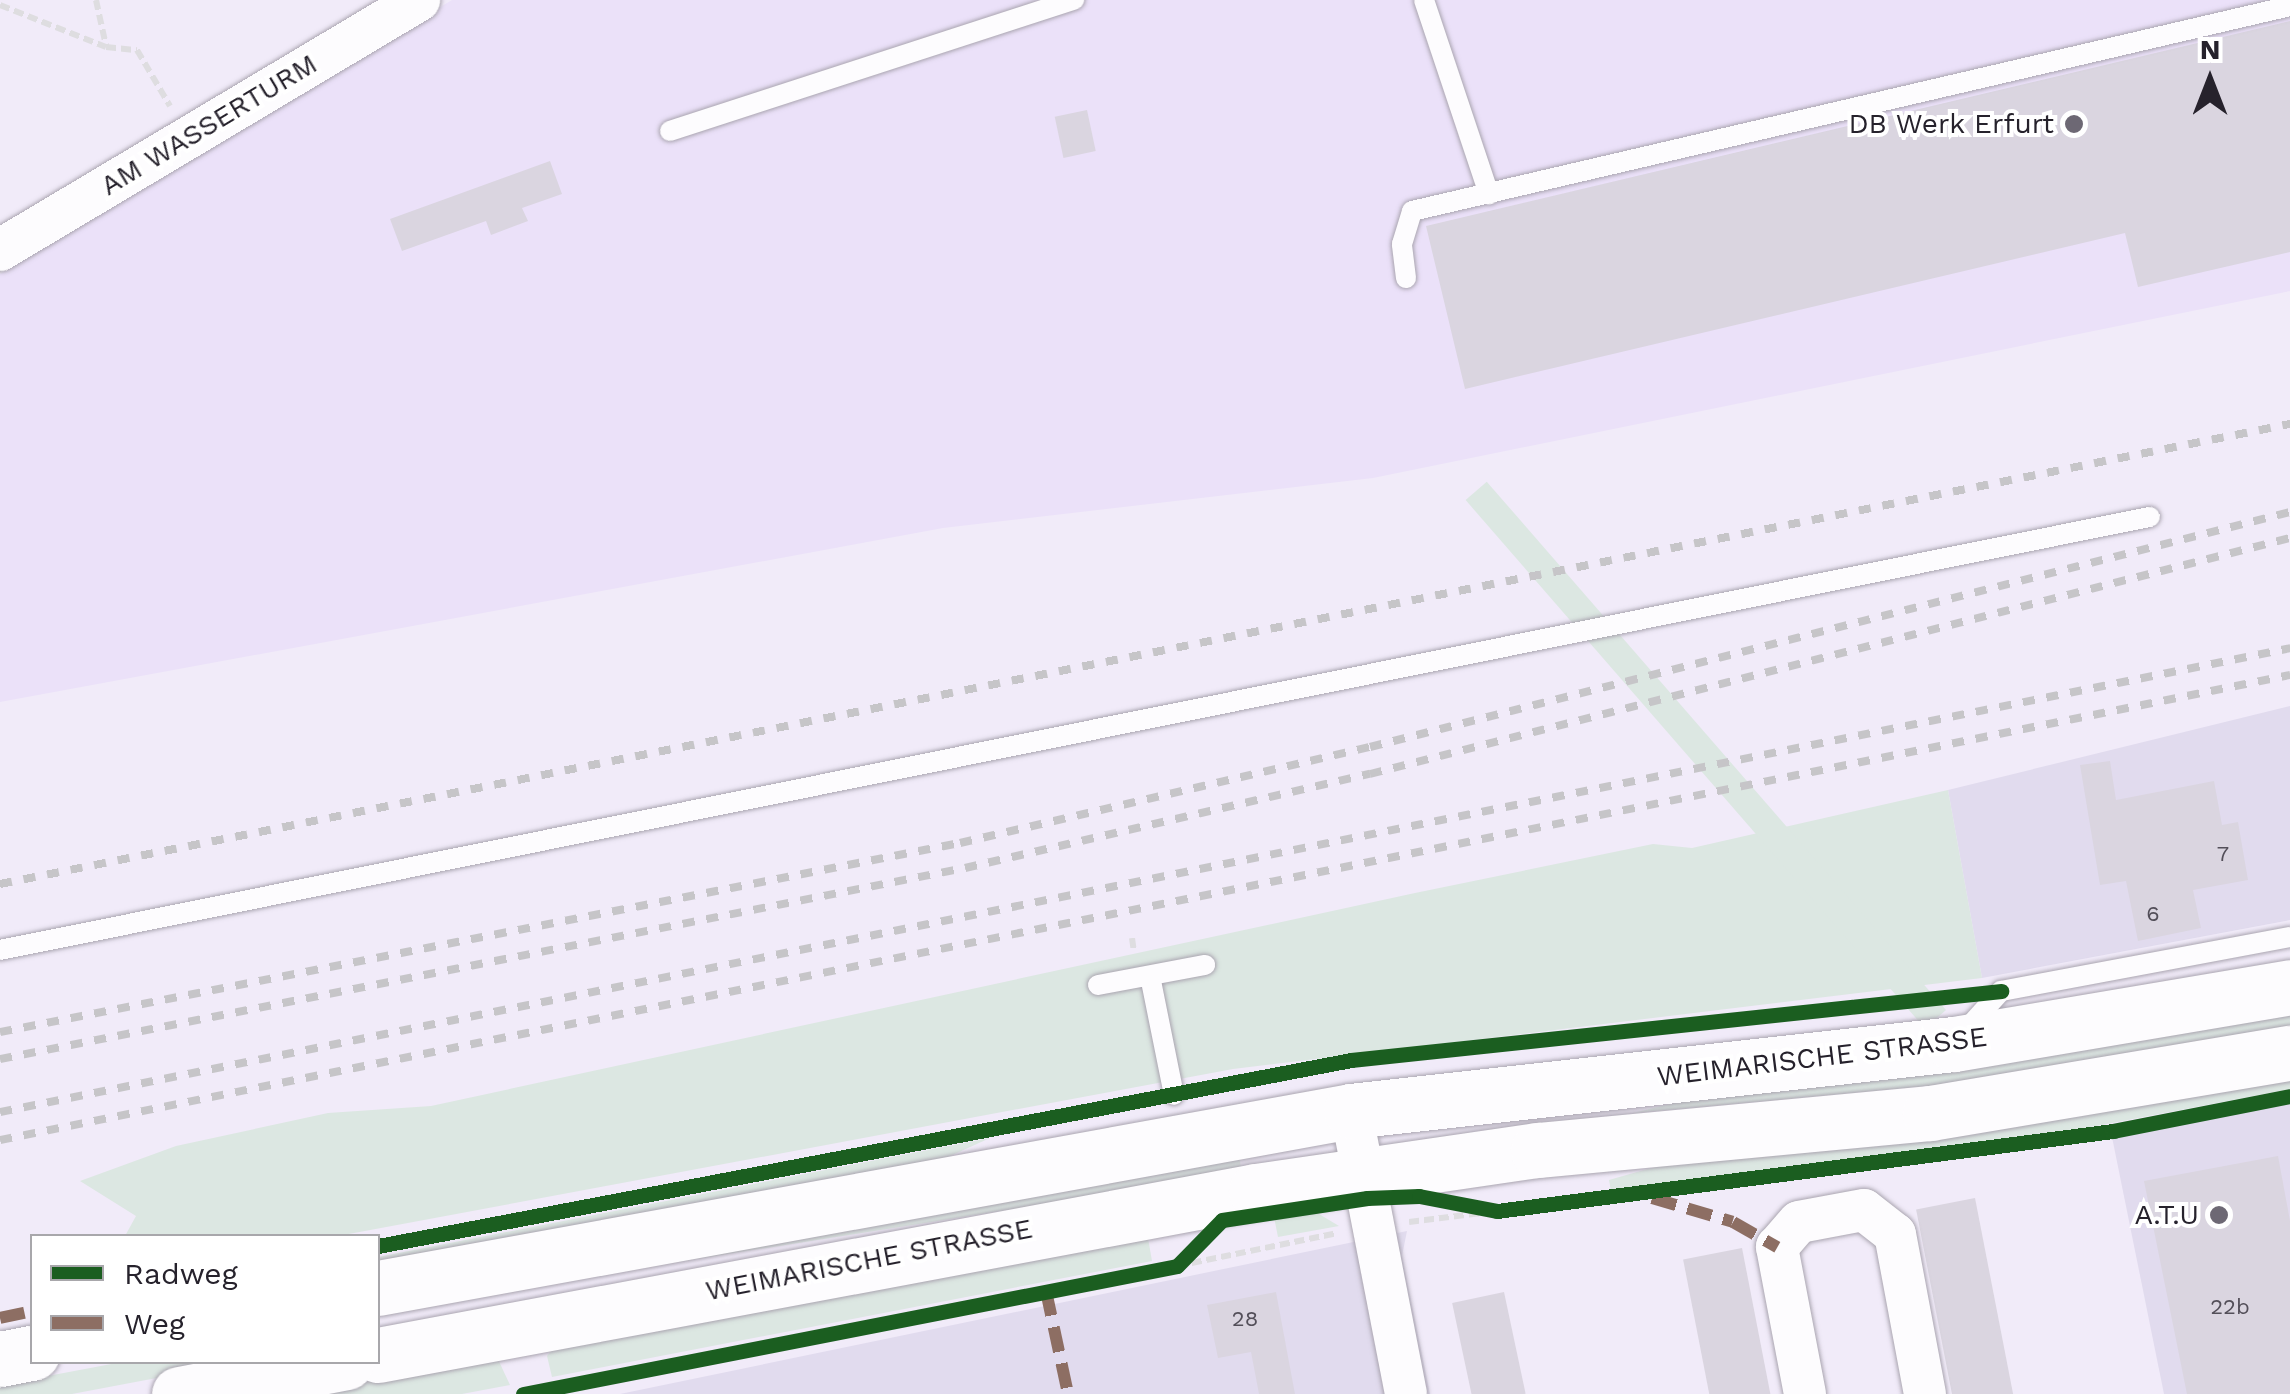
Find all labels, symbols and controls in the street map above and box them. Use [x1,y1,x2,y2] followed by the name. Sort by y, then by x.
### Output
[2160,30,2260,130] north arrow
[2200,33,2220,66] text: N
[94,47,324,203] street label: AM WASSERTURM
[1847,107,2054,141] place label: DB Werk Erfurt
[2063,113,2085,135] marker: DB Werk Erfurt
[2217,841,2229,867] house number: 7
[2146,901,2160,927] house number: 6
[1655,1020,1989,1094] street label: WEIMARISCHE STRASSE
[2135,1198,2199,1232] place label: A.T.U
[2208,1204,2230,1226] marker: A.T.U
[703,1212,1035,1308] street label: WEIMARISCHE STRASSE
[30,1234,380,1364] legend
[124,1256,238,1291] text: Radweg
[2210,1294,2250,1320] house number: 22b
[124,1306,185,1341] text: Weg
[1232,1306,1258,1332] house number: 28

